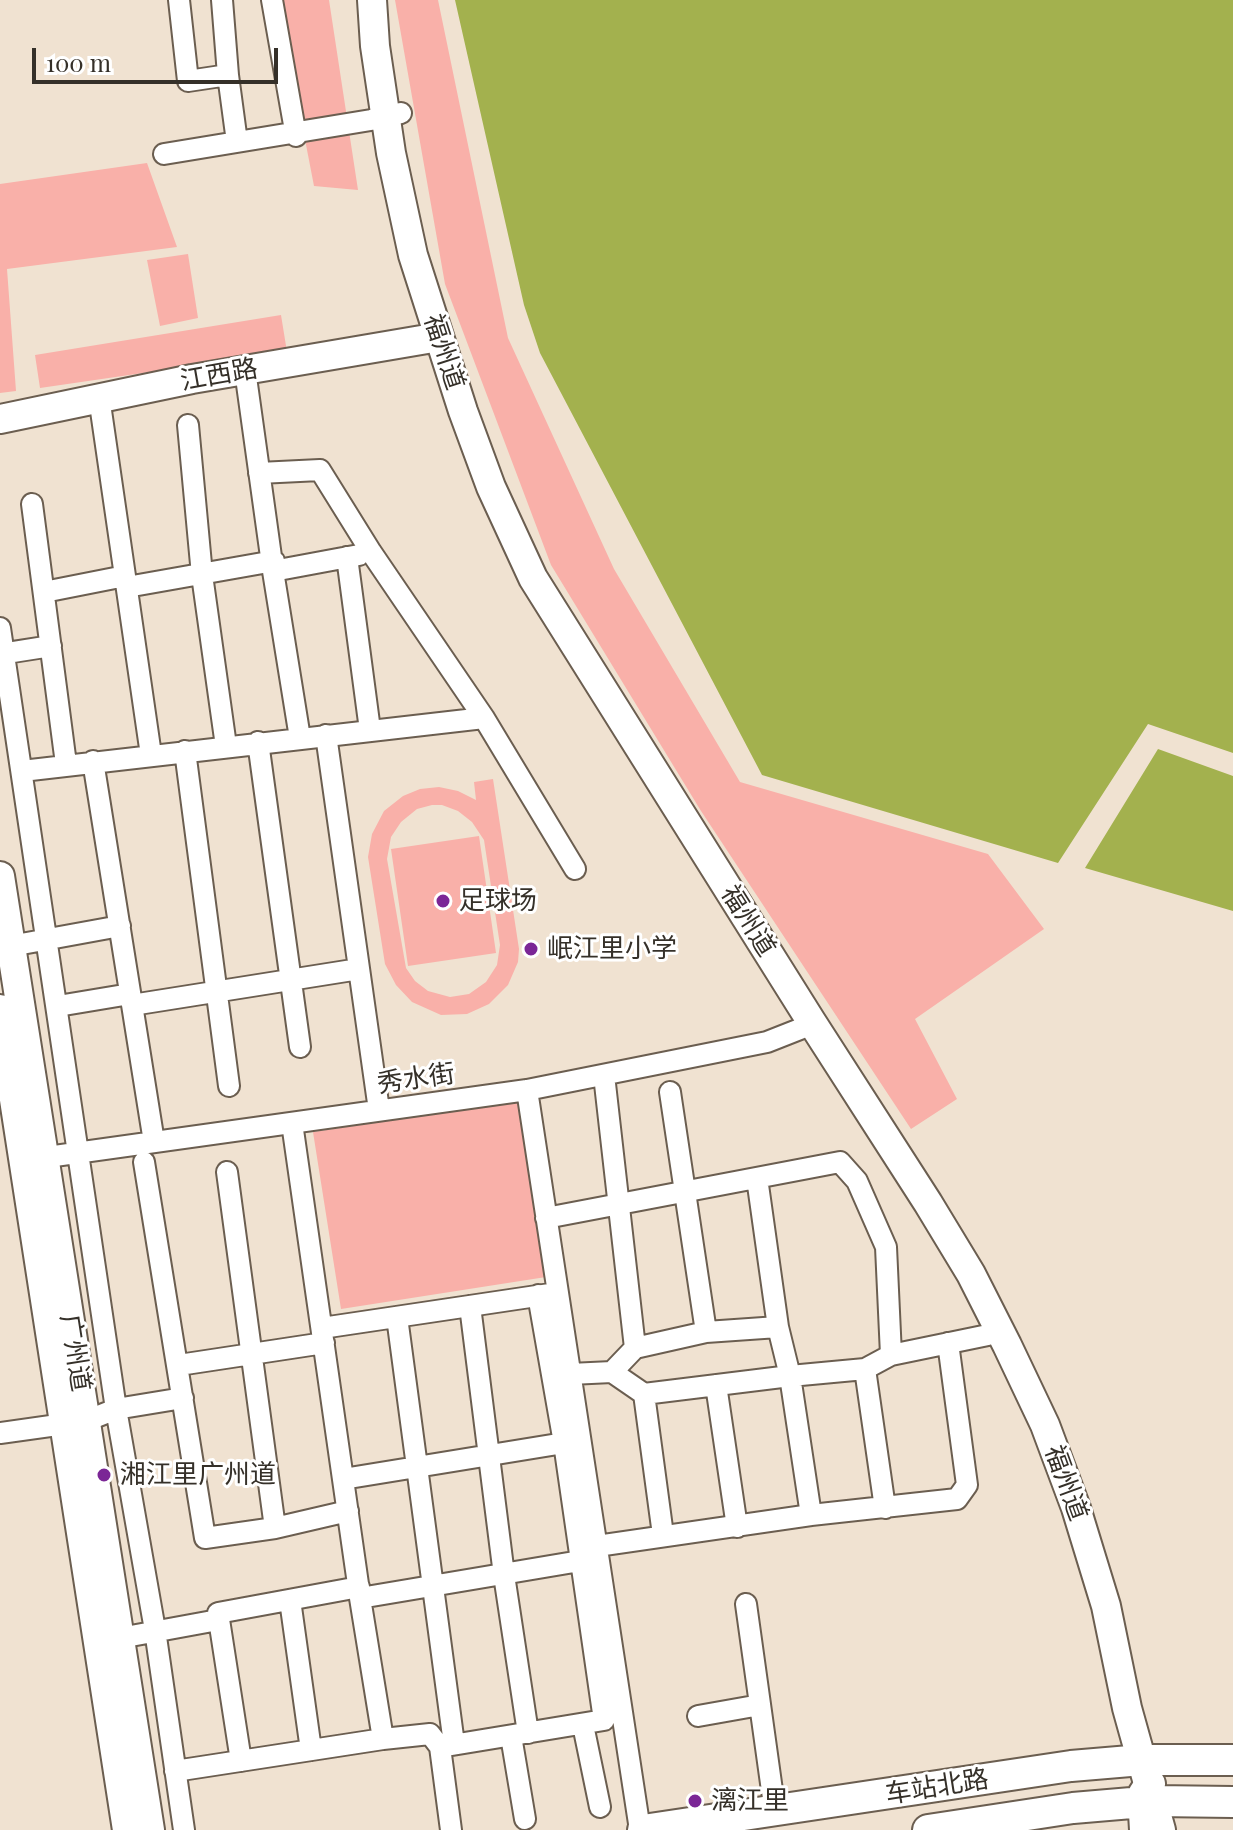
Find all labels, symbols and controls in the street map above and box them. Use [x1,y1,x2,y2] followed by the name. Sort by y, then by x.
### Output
[36,32,282,82] scale bar
[46,46,111,78] text: 100 m
[417,310,471,394] street label: 福州道
[178,353,260,397] street label: 江西路
[714,880,782,962] street label: 福州道
[459,885,537,917] place label: 足球场
[434,892,452,910] marker: 足球场
[547,933,677,965] place label: 岷江里小学
[522,940,540,958] marker: 岷江里小学
[375,1058,457,1100] street label: 秀水街
[53,1312,97,1394] street label: 广州道
[1038,1441,1094,1525] street label: 福州道
[120,1459,276,1491] place label: 湘江里广州道
[95,1466,113,1484] marker: 湘江里广州道
[883,1763,991,1811] street label: 车站北路
[711,1785,789,1817] place label: 漓江里
[686,1792,704,1810] marker: 漓江里

